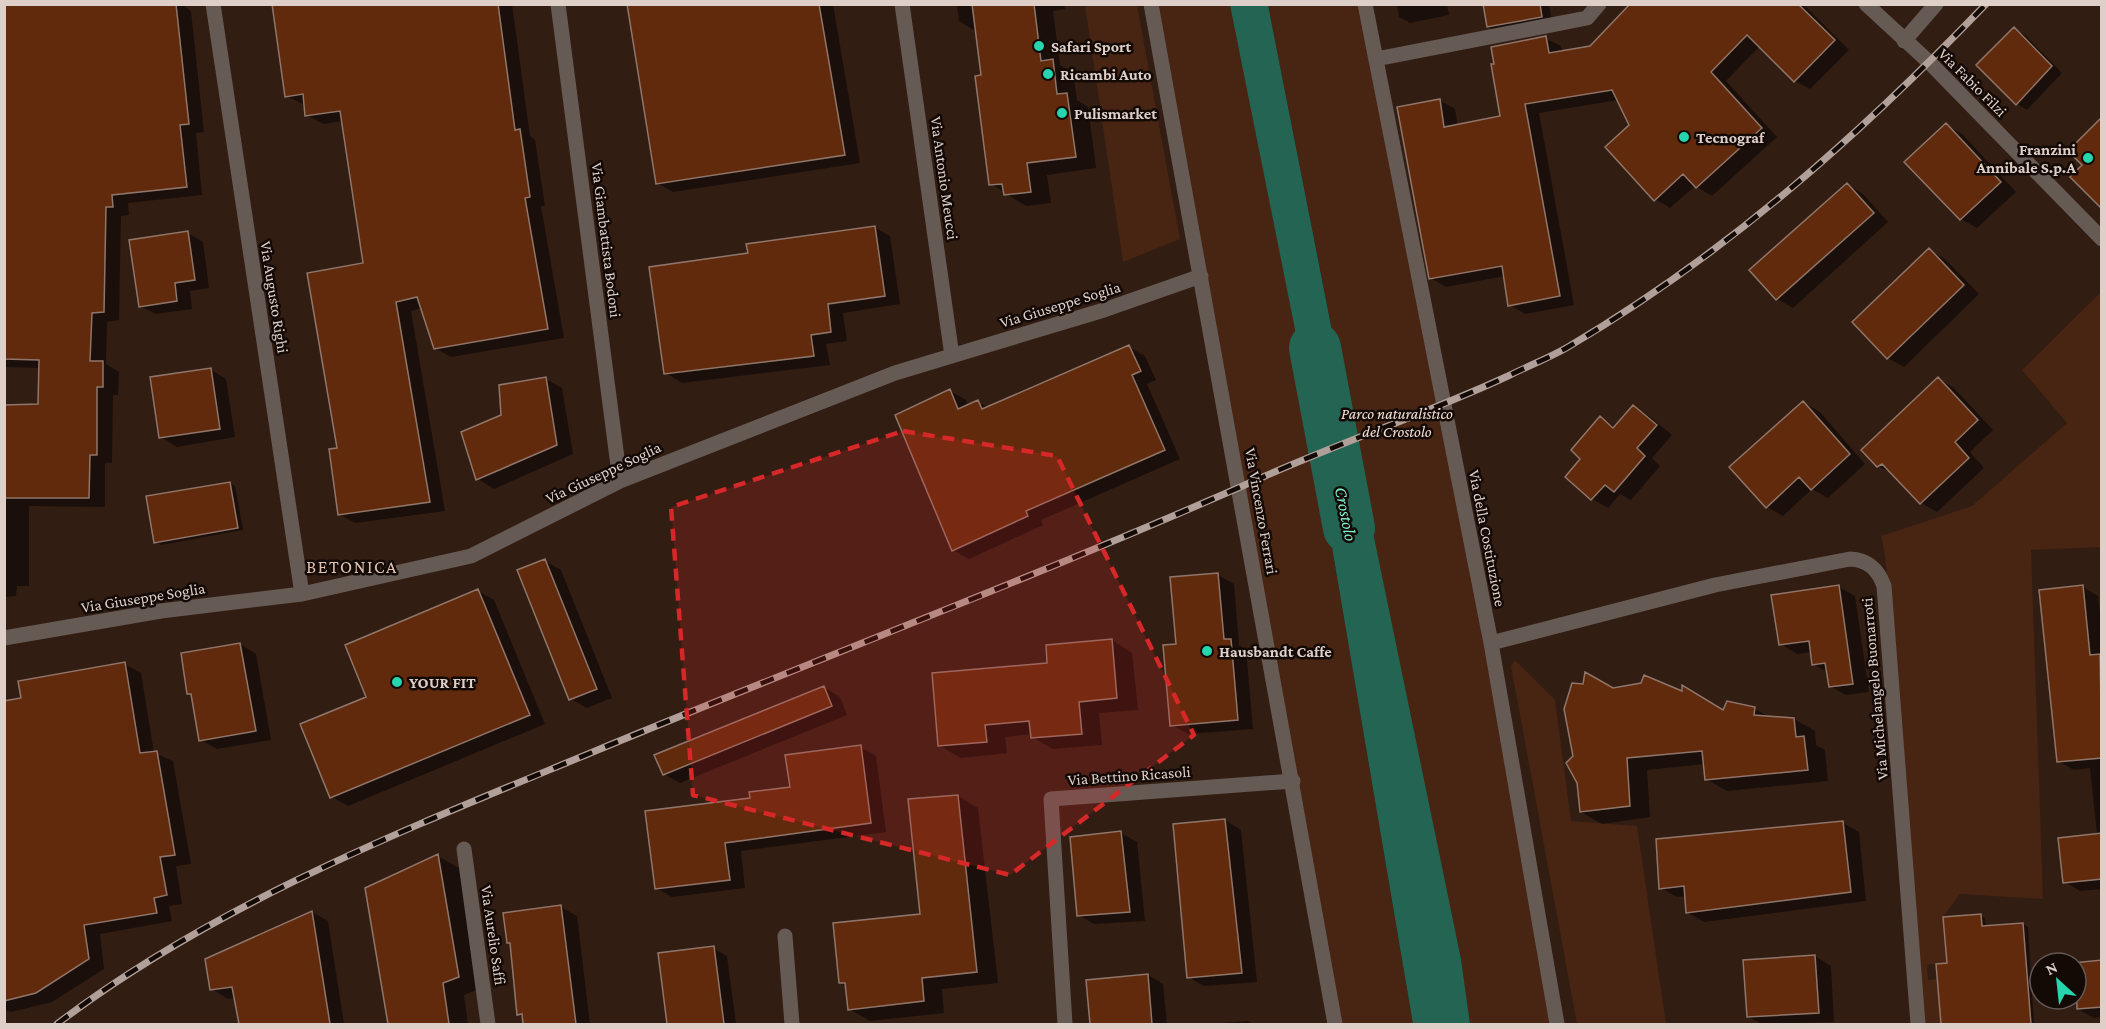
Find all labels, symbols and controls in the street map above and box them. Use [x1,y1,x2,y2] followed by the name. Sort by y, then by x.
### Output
[1051,38,1131,55] place label: Safari Sport
[1032,39,1046,53] marker: Safari Sport
[1935,45,2010,120] street label: Via Fabio Filzi
[1060,66,1152,83] place label: Ricambi Auto
[1041,67,1055,81] marker: Ricambi Auto
[1074,105,1157,122] place label: Pulismarket
[1055,106,1069,120] marker: Pulismarket
[927,115,962,241] street label: Via Antonio Meucci
[1696,129,1766,146] place label: Tecnograf
[1677,130,1691,144] marker: Tecnograf
[1976,141,2076,176] place label: Franzini Annibale S.p.A
[2081,151,2095,165] marker: Franzini Annibale S.p.A
[589,162,624,319] street label: Via Giambattista Bodoni
[256,240,292,354] street label: Via Augusto Righi
[998,278,1123,332] street label: Via Giuseppe Soglia
[1341,405,1453,440] park label: Parco naturalistico del Crostolo
[543,438,665,508] street label: Via Giuseppe Soglia
[1242,447,1281,576] street label: Via Vincenzo Ferrari
[1466,468,1509,608] street label: Via della Costituzione
[1331,485,1361,543] water label: Crostolo
[306,557,398,577] district label: BETONICA
[80,579,207,617] street label: Via Giuseppe Soglia
[1858,597,1892,781] street label: Via Michelangelo Buonarroti
[1219,643,1332,660] place label: Hausbandt Caffe
[1200,644,1214,658] marker: Hausbandt Caffe
[409,674,476,691] place label: YOUR FIT
[390,675,404,689] marker: YOUR FIT
[1067,763,1191,788] street label: Via Bettino Ricasoli
[478,884,509,987] street label: Via Aurelio Saffi
[2028,951,2088,1011] north arrow
[2043,958,2060,978] text: N

